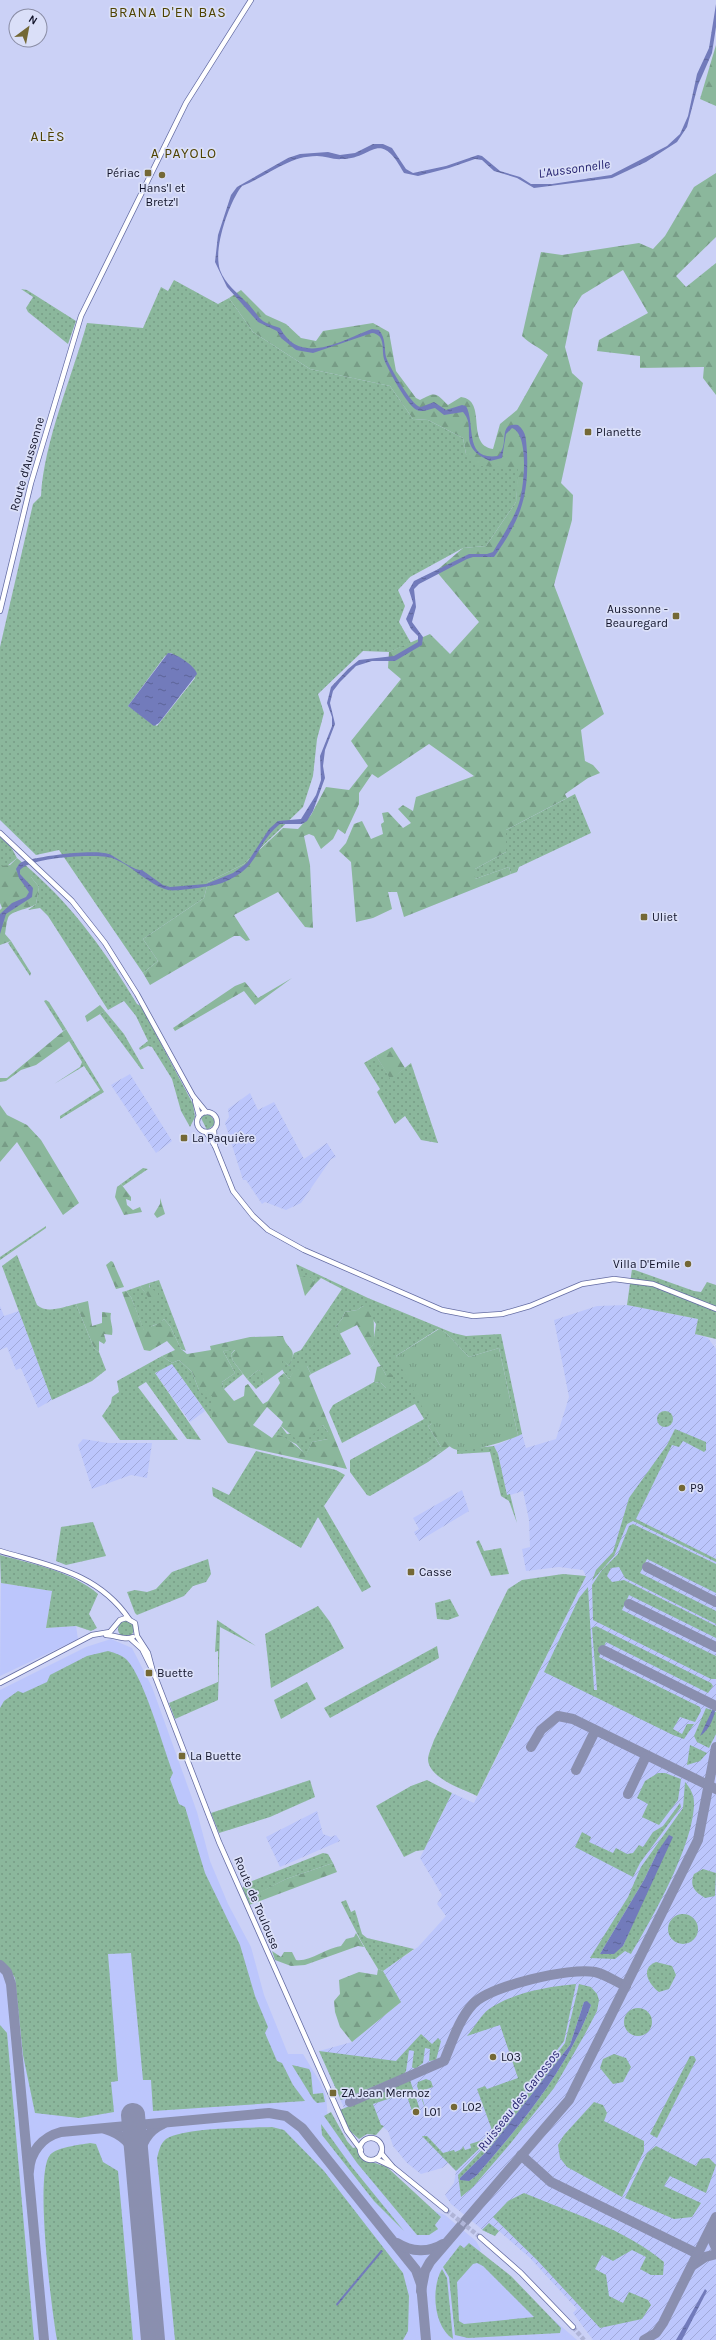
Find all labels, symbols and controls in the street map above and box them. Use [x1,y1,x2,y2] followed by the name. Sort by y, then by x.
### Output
[109,4,227,21] district label: BRANA D'EN BAS
[8,8,48,48] north arrow
[26,12,40,28] text: N
[31,127,65,145] district label: ALÈS
[151,145,217,162] district label: A PAYOLO
[537,156,611,181] water label: L'Aussonnelle
[106,166,140,180] place label: Périac
[143,168,153,178] marker: Périac
[157,170,167,180] marker: Hans'l et Bretz'l
[139,181,186,209] place label: Hans'l et Bretz'l
[7,415,47,513] street label: Route d'Aussonne
[596,425,641,439] place label: Planette
[583,427,593,437] marker: Planette
[605,602,668,630] place label: Aussonne - Beauregard
[671,611,681,621] marker: Aussonne - Beauregard
[652,910,678,924] place label: Uliet
[639,912,649,922] marker: Uliet
[192,1131,255,1145] place label: La Paquière
[179,1133,189,1143] marker: La Paquière
[613,1257,680,1271] place label: Villa D'Emile
[683,1259,693,1269] marker: Villa D'Emile
[690,1481,704,1495] place label: P9
[677,1483,687,1493] marker: P9
[419,1565,452,1579] place label: Casse
[406,1567,416,1577] marker: Casse
[157,1666,193,1680] place label: Buette
[144,1668,154,1678] marker: Buette
[190,1749,241,1763] place label: La Buette
[177,1751,187,1761] marker: La Buette
[231,1855,283,1951] street label: Route de Toulouse
[474,2047,563,2154] water label: Ruisseau des Garossos
[501,2050,521,2064] place label: L03
[488,2052,498,2062] marker: L03
[341,2086,430,2100] place label: ZA Jean Mermoz
[328,2088,338,2098] marker: ZA Jean Mermoz
[462,2100,482,2114] place label: L02
[449,2102,459,2112] marker: L02
[424,2105,441,2119] place label: L01
[411,2107,421,2117] marker: L01

